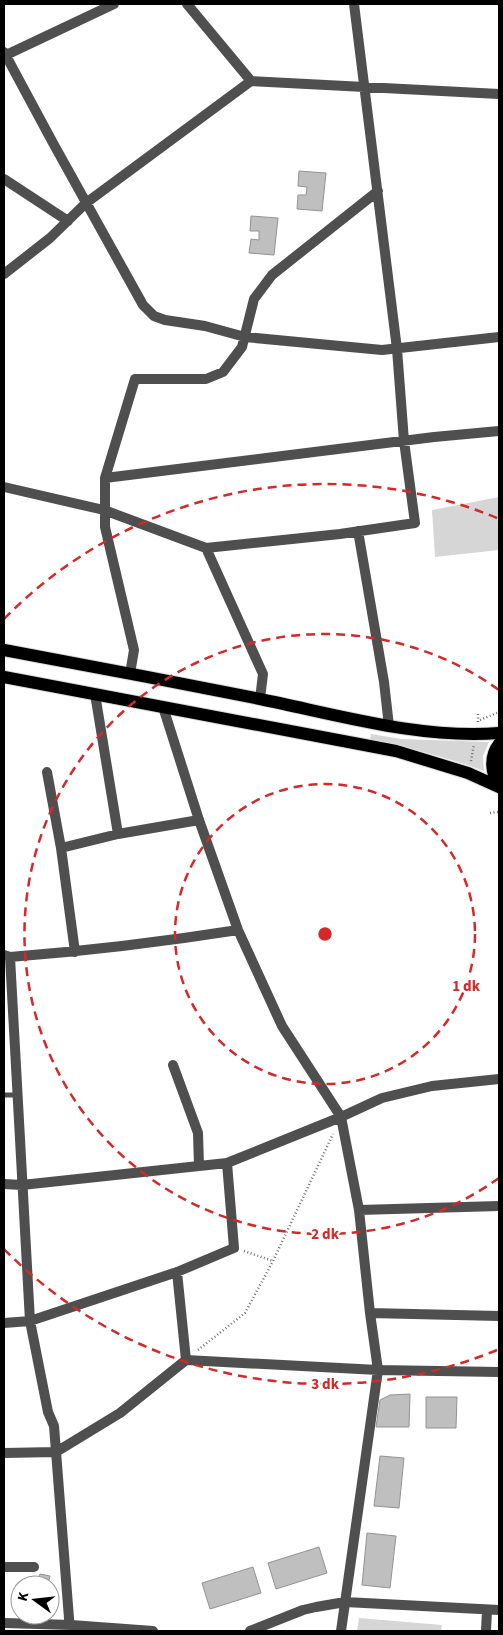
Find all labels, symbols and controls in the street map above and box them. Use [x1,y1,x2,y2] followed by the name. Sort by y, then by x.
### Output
[316,925,334,943] centre of rings
[452,976,481,997] text: 1 dk
[311,1224,340,1245] text: 2 dk
[311,1374,340,1395] text: 3 dk
[10,1575,60,1625] north arrow
[13,1590,34,1604] text: K

